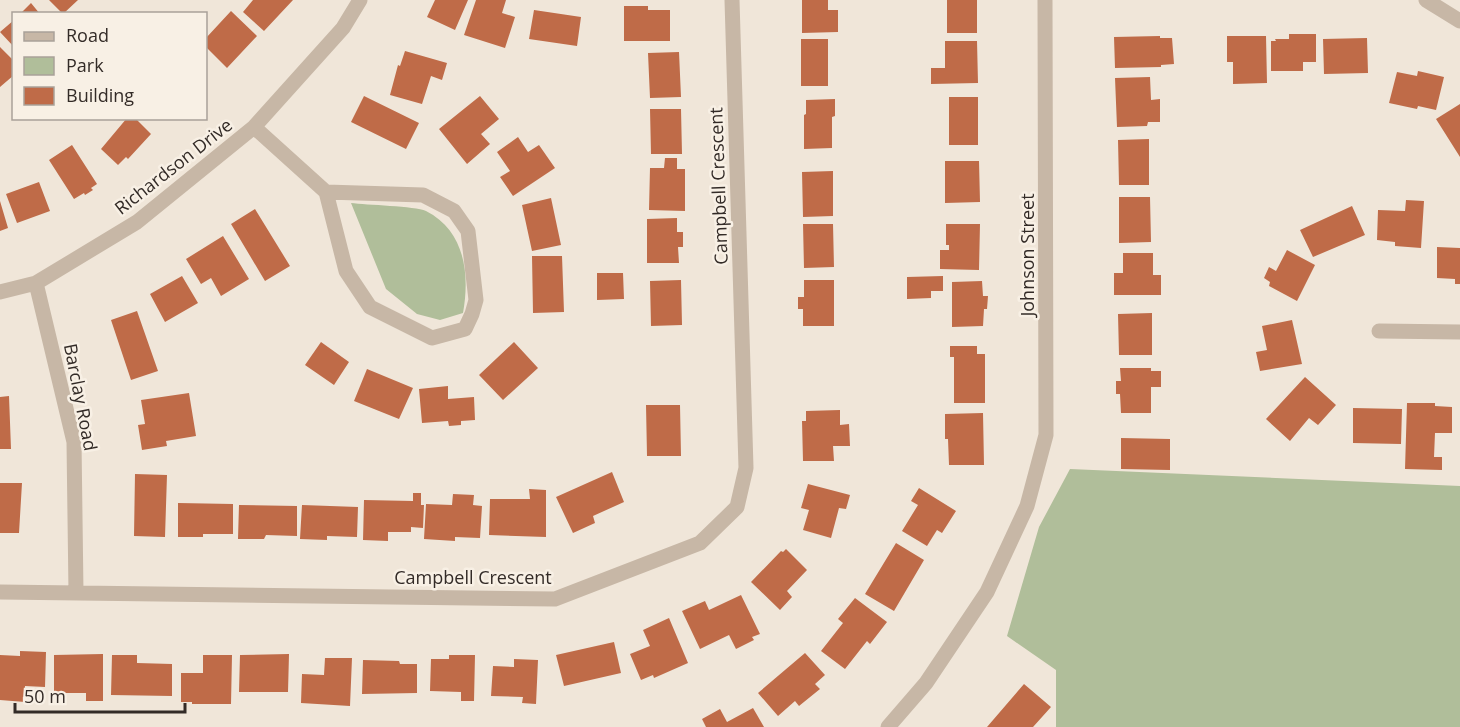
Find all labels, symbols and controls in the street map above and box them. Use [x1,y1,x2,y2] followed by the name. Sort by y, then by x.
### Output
[12,12,207,120] legend
[66,23,109,47] text: Road
[66,53,104,77] text: Park
[66,83,134,107] text: Building
[703,107,733,265] street label: Campbell Crescent
[109,113,237,219] street label: Richardson Drive
[1015,193,1039,319] street label: Johnson Street
[59,341,103,453] street label: Barclay Road
[394,565,552,589] street label: Campbell Crescent
[15,676,184,714] scale bar
[24,684,66,708] text: 50 m

